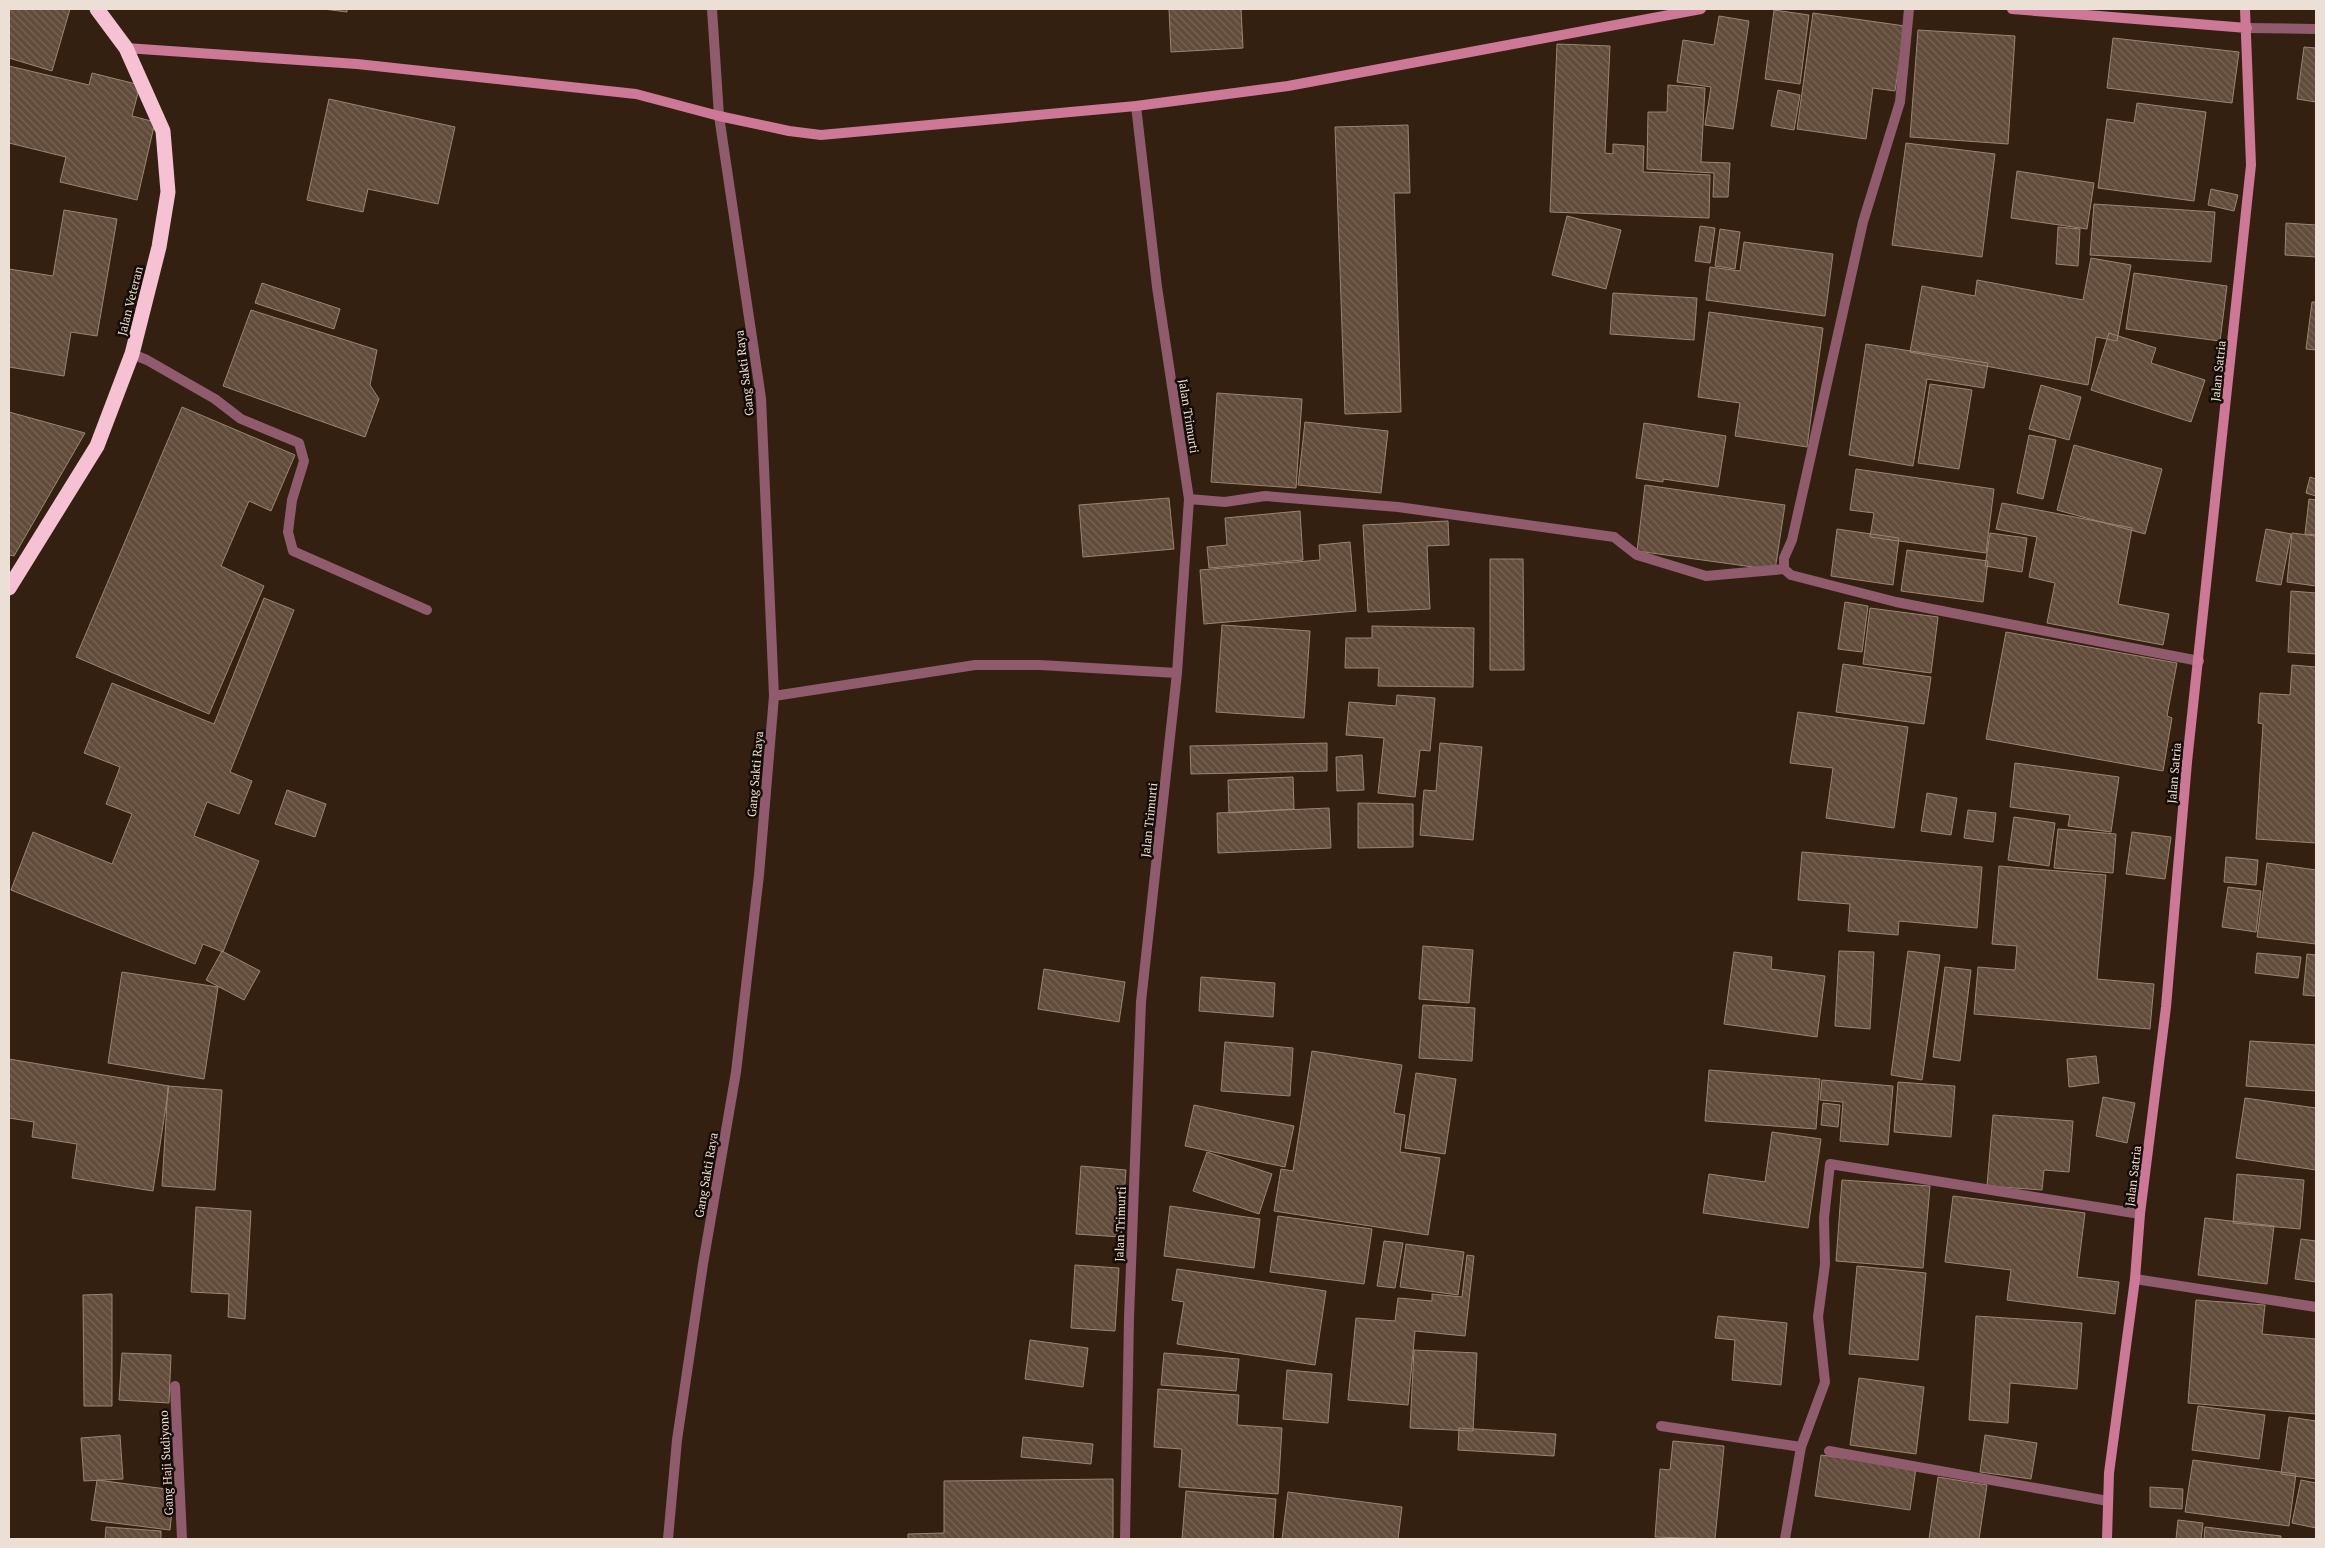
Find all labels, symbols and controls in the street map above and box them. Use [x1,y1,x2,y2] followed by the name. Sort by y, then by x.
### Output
[114,265,146,337] street label: Jalan Veteran
[731,329,757,417] street label: Gang Sakti Raya
[2207,340,2229,402] street label: Jalan Satria
[1176,378,1202,455] street label: Jalan Trimurti
[744,730,766,818] street label: Gang Sakti Raya
[2164,742,2184,804] street label: Jalan Satria
[1138,782,1160,858] street label: Jalan Trimurti
[691,1131,721,1219] street label: Gang Sakti Raya
[2122,1145,2144,1207] street label: Jalan Satria
[1111,1186,1129,1262] street label: Jalan Trimurti
[156,1410,176,1516] street label: Gang Haji Sudiyono

